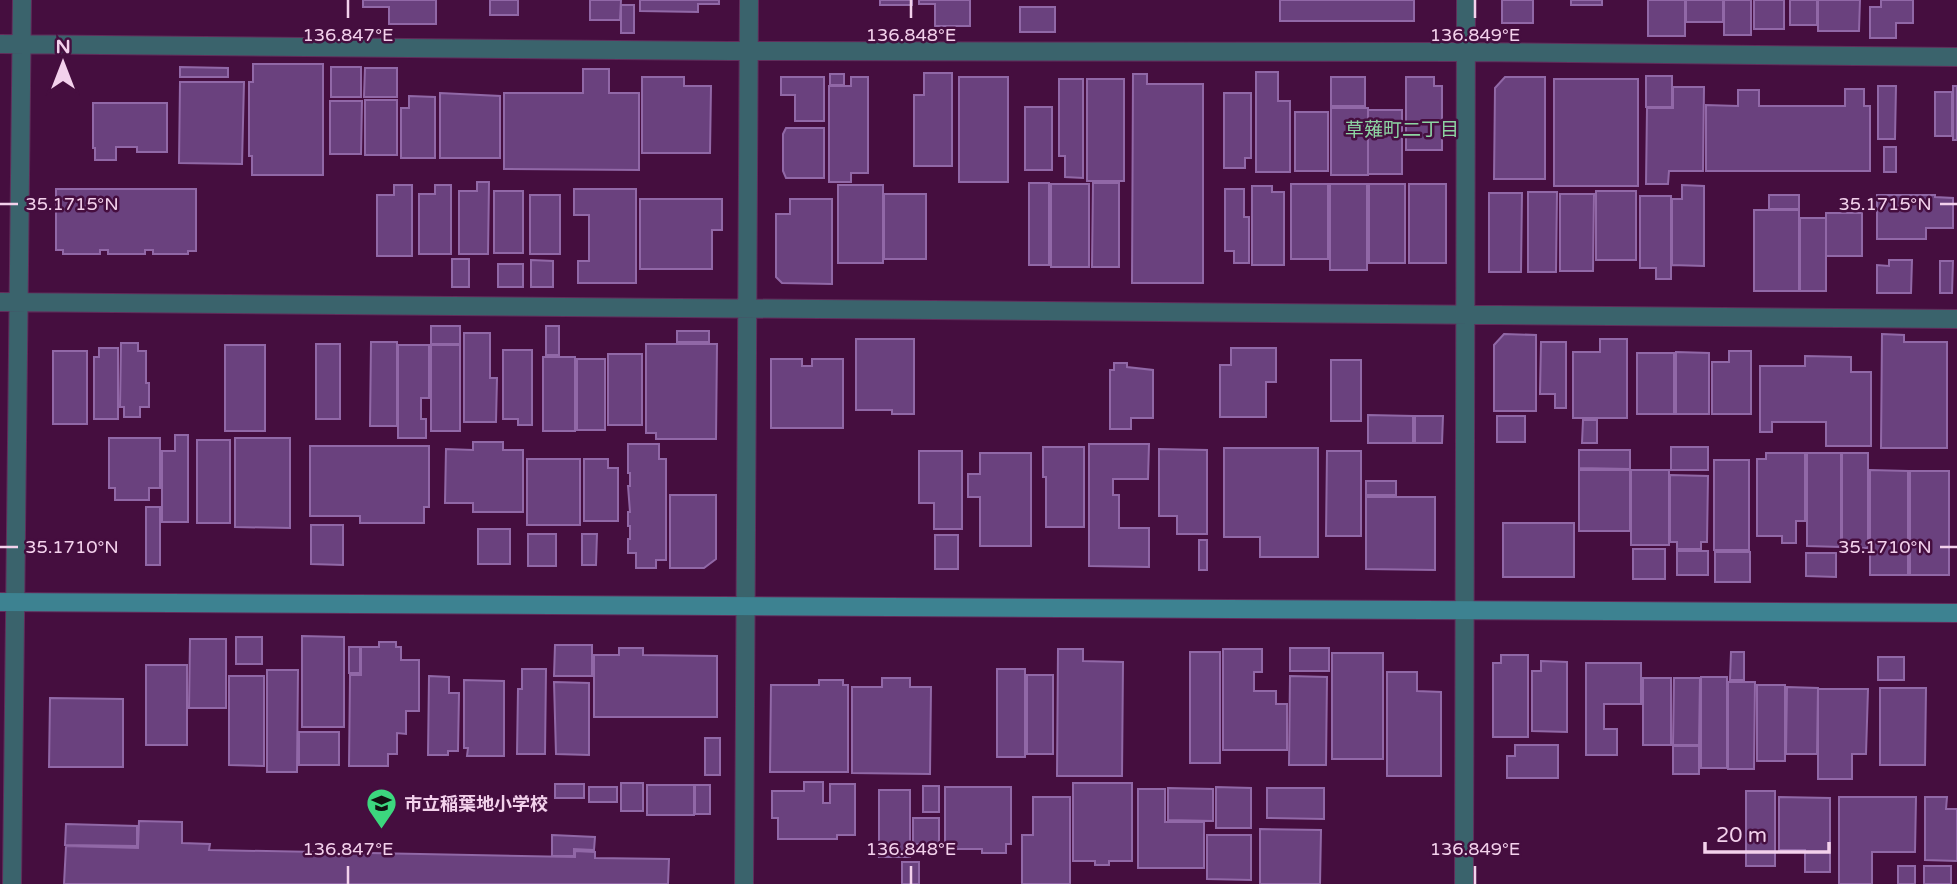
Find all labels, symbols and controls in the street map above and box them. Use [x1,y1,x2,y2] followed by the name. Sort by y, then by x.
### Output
[302,24,394,46] text: 136.847°E
[866,24,956,46] text: 136.848°E
[1430,24,1520,46] text: 136.849°E
[28,28,98,98] north arrow
[55,36,71,58] text: N
[1345,119,1459,141] district label: 草薙町二丁目
[25,193,119,215] text: 35.1715°N
[1838,193,1932,215] text: 35.1715°N
[25,536,119,558] text: 35.1710°N
[1838,536,1932,558] text: 35.1710°N
[364,787,398,831] school or university icon: 市立稲葉地小学校
[404,793,548,815] place label: 市立稲葉地小学校
[1705,810,1829,854] scale bar
[1716,823,1767,848] text: 20 m
[302,838,394,860] text: 136.847°E
[866,838,956,860] text: 136.848°E
[1430,838,1520,860] text: 136.849°E

